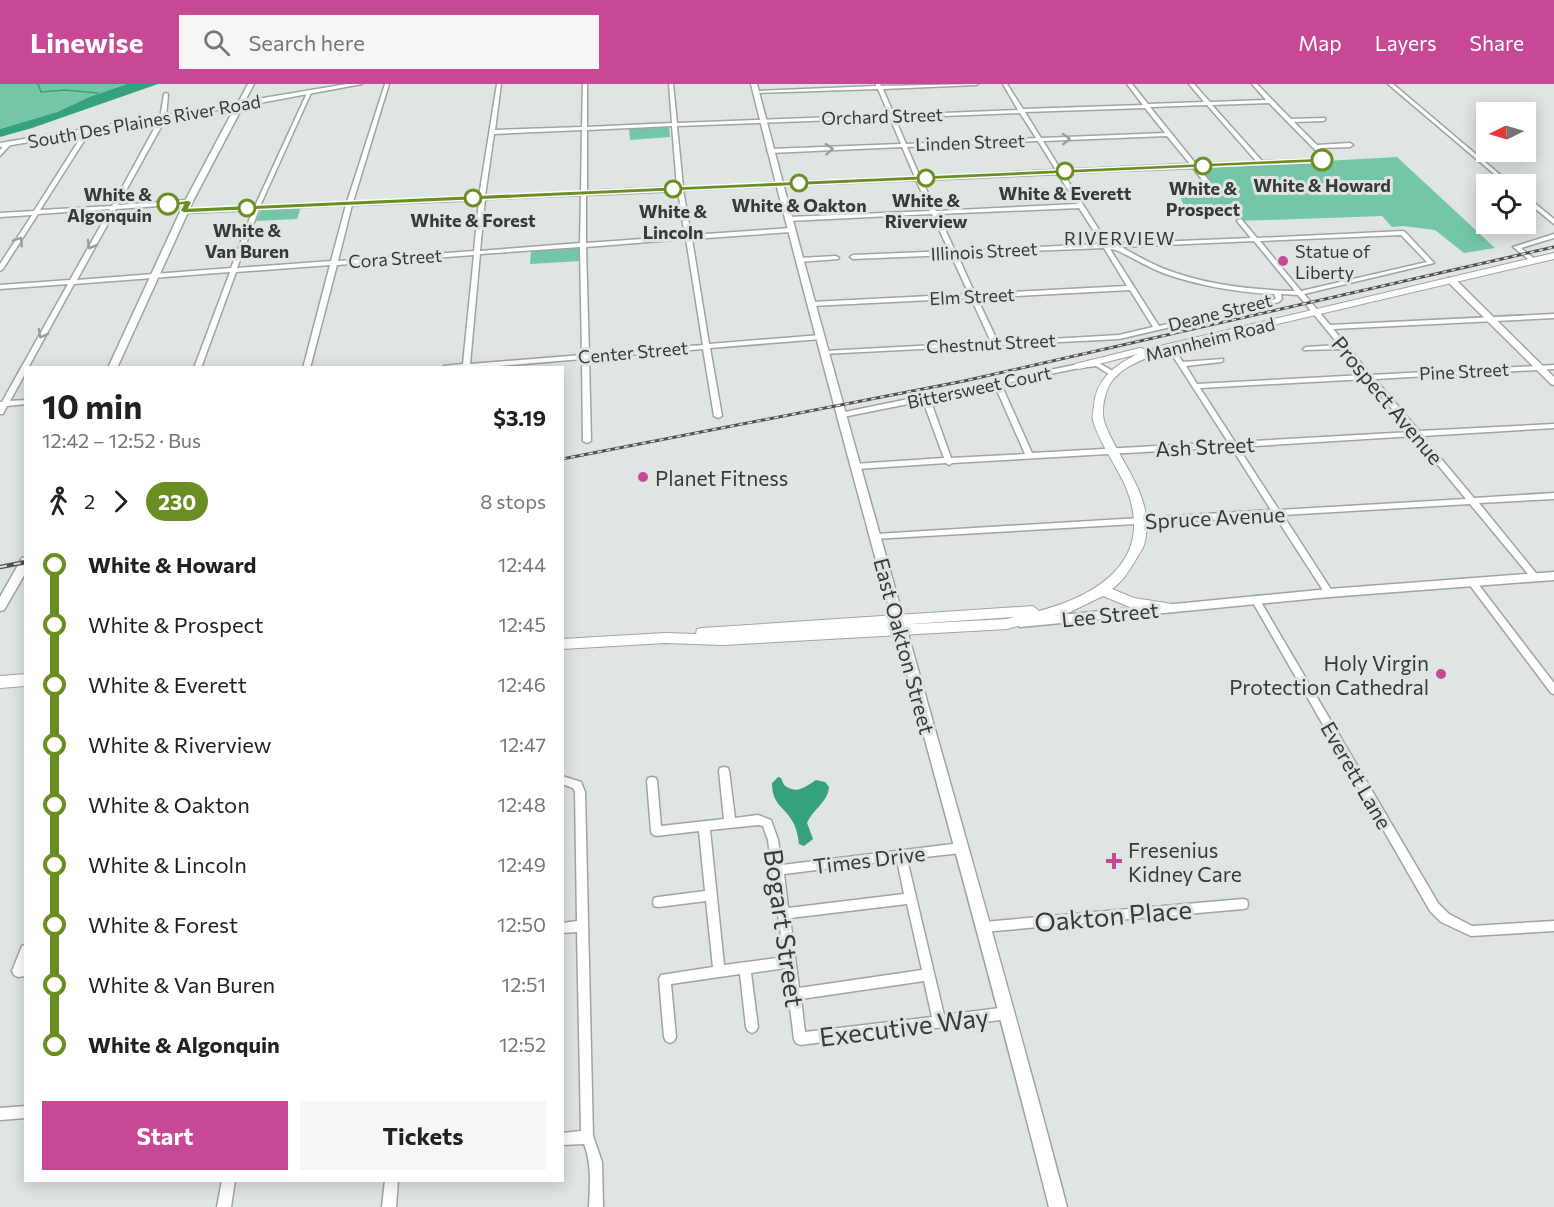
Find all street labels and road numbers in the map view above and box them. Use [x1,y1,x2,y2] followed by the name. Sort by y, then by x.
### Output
[26,90,262,152] street label: South Des Plaines River Road
[821,103,943,129] street label: Orchard Street
[915,129,1025,155] street label: Linden Street
[930,237,1038,265] street label: Illinois Street
[347,244,443,272] street label: Cora Street
[929,283,1015,309] street label: Elm Street
[1166,288,1274,336] street label: Deane Street
[1143,312,1277,366] street label: Mannheim Road
[926,329,1056,357] street label: Chestnut Street
[1327,331,1449,469] street label: Prospect Avenue
[577,336,689,368] street label: Center Street
[1418,358,1510,384] street label: Pine Street
[905,361,1053,413] street label: Bittersweet Court
[1155,431,1255,461] street label: Ash Street
[1144,501,1286,533] street label: Spruce Avenue
[869,555,941,737] street label: East Oakton Street
[1060,596,1160,632] street label: Lee Street
[1316,717,1398,833] street label: Everett Lane
[812,840,926,878] street label: Times Drive
[759,847,811,1009] street label: Bogart Street
[1033,893,1193,937] street label: Oakton Place
[817,1000,991,1052] street label: Executive Way

